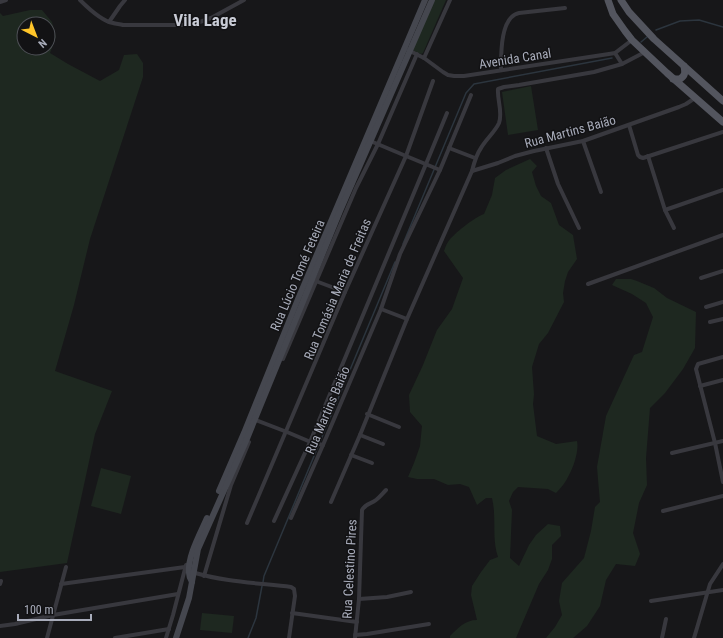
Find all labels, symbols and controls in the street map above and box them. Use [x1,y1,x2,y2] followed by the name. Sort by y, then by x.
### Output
[173,10,237,30] district label: Vila Lage
[16,16,56,56] north arrow
[35,36,49,50] text: N
[478,45,552,72] street label: Avenida Canal
[523,112,617,151] street label: Rua Martins Baião
[301,216,374,362] street label: Rua Tomásia Maria de Freitas
[267,217,328,333] street label: Rua Lúcio Tomé Feteira
[302,364,353,456] street label: Rua Martins Baião
[339,519,360,619] street label: Rua Celestino Pires
[18,596,91,622] scale bar
[24,603,54,617] text: 100 m

